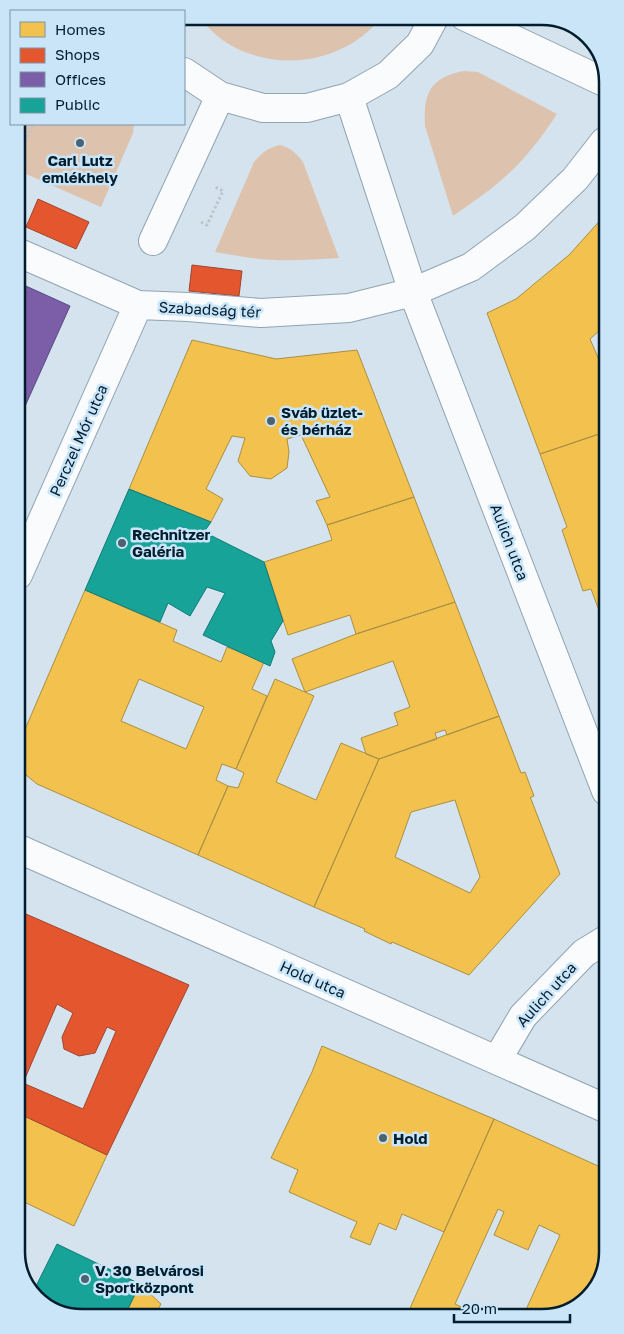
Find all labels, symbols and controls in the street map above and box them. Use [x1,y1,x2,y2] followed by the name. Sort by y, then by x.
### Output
[10,10,185,125] legend
[55,20,105,38] text: Homes
[55,45,100,63] text: Shops
[55,70,106,88] text: Offices
[55,95,100,113] text: Public
[74,137,86,149] marker: Carl Lutz emlékhely
[42,151,118,186] place label: Carl Lutz emlékhely
[158,297,262,321] street label: Szabadság tér
[45,381,111,499] street label: Perczel Mór utca
[281,403,363,438] place label: Sváb üzlet- és bérház
[265,415,277,427] marker: Sváb üzlet- és bérház
[487,501,533,583] street label: Aulich utca
[132,525,211,560] place label: Rechnitzer Galéria
[116,537,128,549] marker: Rechnitzer Galéria
[277,957,349,1001] street label: Hold utca
[512,958,580,1030] street label: Aulich utca
[393,1129,428,1147] place label: Hold
[377,1132,389,1144] marker: Hold
[95,1261,204,1296] place label: V. 30 Belvárosi Sportközpont
[79,1273,91,1285] marker: V. 30 Belvárosi Sportközpont
[454,1292,570,1324] scale bar
[462,1299,497,1317] text: 20 m

